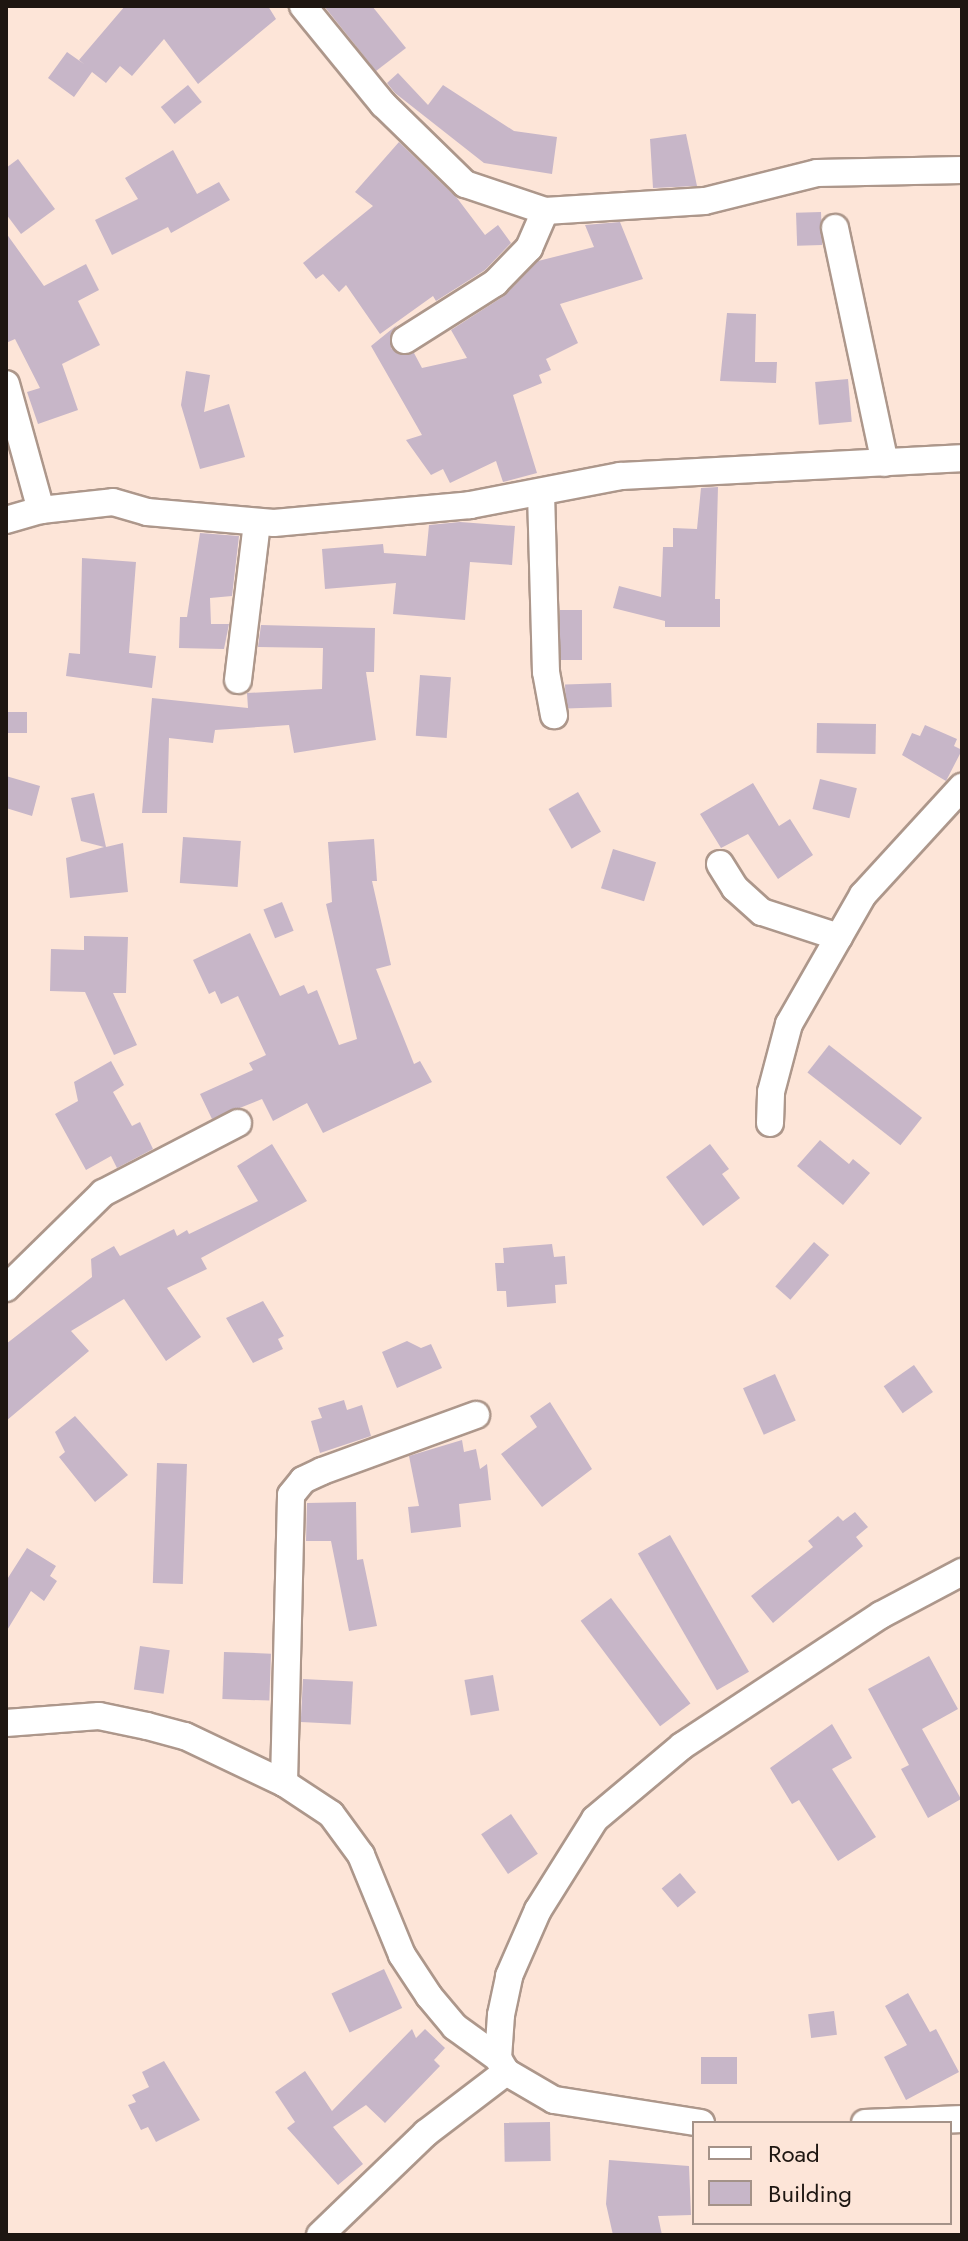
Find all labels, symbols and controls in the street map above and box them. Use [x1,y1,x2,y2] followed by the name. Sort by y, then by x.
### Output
[692,2121,952,2225] legend
[768,2136,820,2171] text: Road
[768,2176,852,2211] text: Building

